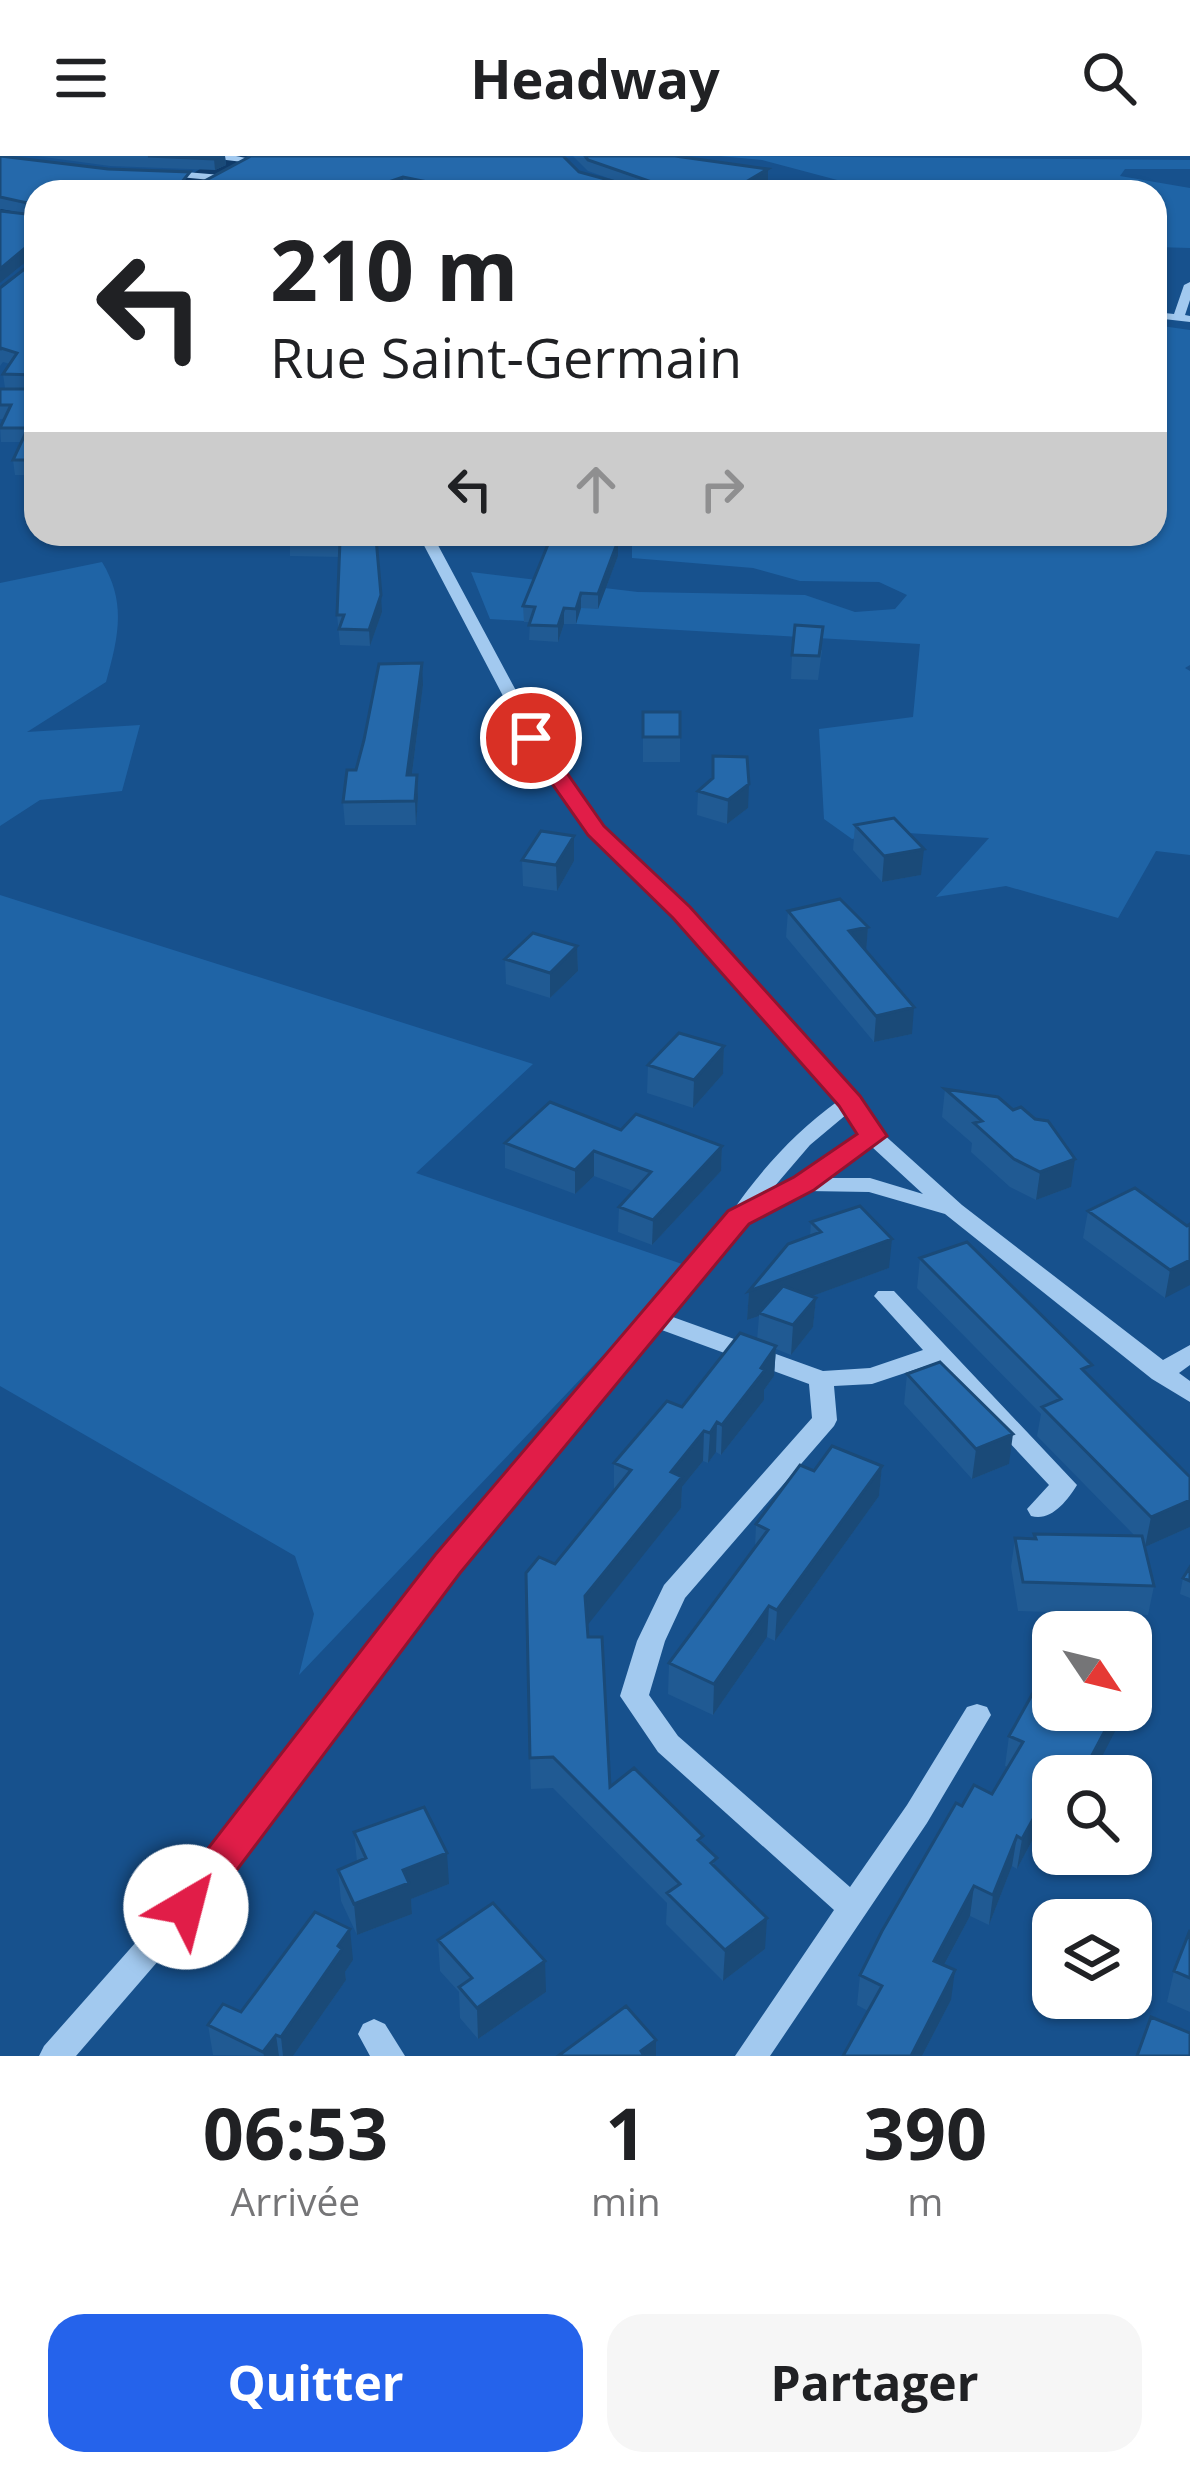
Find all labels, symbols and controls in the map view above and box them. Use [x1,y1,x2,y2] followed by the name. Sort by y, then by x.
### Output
[470,41,720,115] text: Headway
[48,45,114,111] icon: menu
[1076,45,1142,111] icon: search
[270,211,518,326] text: 210 m
[72,228,228,384] icon: left
[270,320,742,394] text: Rue Saint-Germain
[437,456,503,522] icon: left
[563,456,629,522] icon: ahead
[689,456,755,522] icon: right
[480,687,582,789] pin
[498,705,564,771] icon: arrive
[1032,1611,1152,1731] north arrow
[1032,1611,1152,2019] map controls
[1032,1755,1152,1875] button: search
[123,1844,249,1970] position arrow
[1032,1899,1152,2019] button: layers
[203,2083,388,2181] text: 06:53
[605,2083,646,2181] text: 1
[864,2083,987,2181] text: 390
[231,2174,360,2227] text: Arrivée
[591,2174,661,2227] text: min
[907,2174,943,2227] text: m
[48,2314,583,2452] button: Quitter
[607,2314,1142,2452] button: Partager

